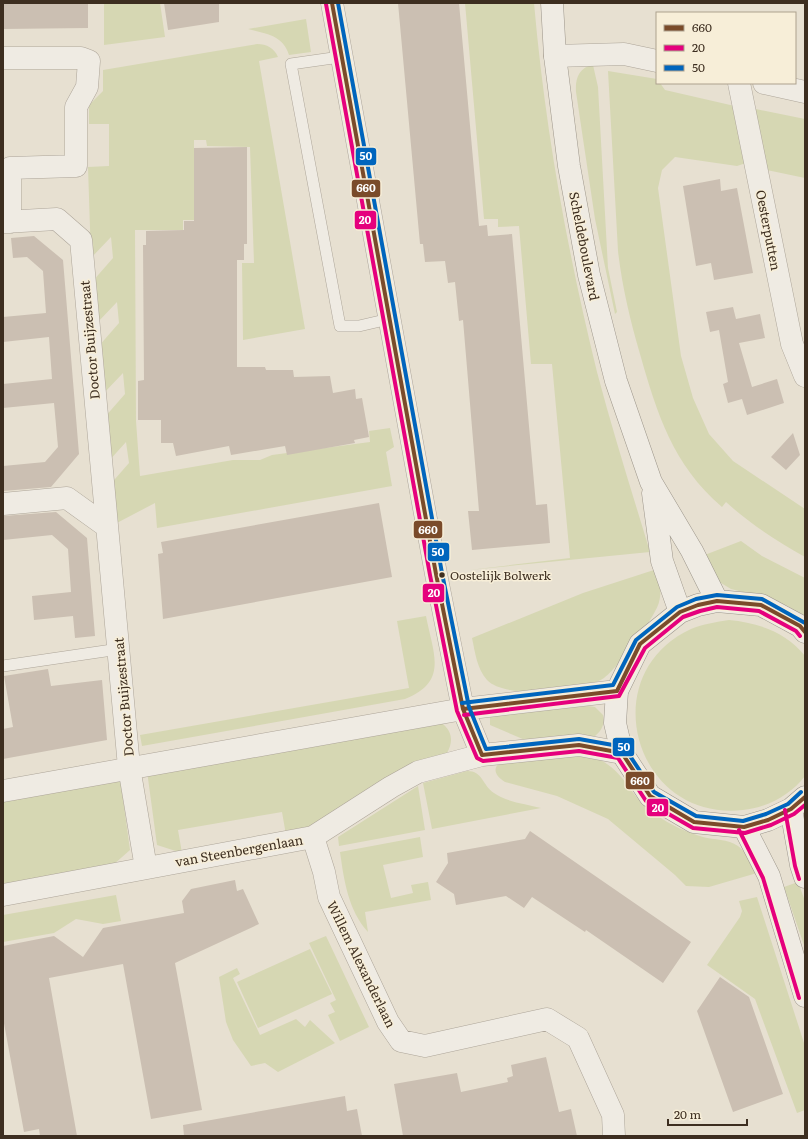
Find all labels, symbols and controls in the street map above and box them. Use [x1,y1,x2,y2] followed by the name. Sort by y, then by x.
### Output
[656,12,796,84] legend
[692,18,712,36] text: 660
[692,38,705,56] text: 20
[692,58,705,76] text: 50
[355,147,377,166] line badge: 50
[360,147,373,163] text: 50
[351,179,381,198] line badge: 660
[356,179,376,195] text: 660
[752,188,786,272] street label: Oesterputten
[565,190,605,302] street label: Scheldeboulevard
[354,210,377,230] line badge: 20
[359,211,372,227] text: 20
[74,279,104,400] street label: Doctor Buijzestraat
[413,520,443,539] line badge: 660
[418,521,438,537] text: 660
[427,542,450,562] line badge: 50
[432,543,445,559] text: 50
[450,566,552,584] place label: Oostelijk Bolwerk
[437,570,447,580] marker: Oostelijk Bolwerk
[422,583,445,603] line badge: 20
[428,584,441,600] text: 20
[108,636,138,757] street label: Doctor Buijzestraat
[612,737,635,757] line badge: 50
[618,738,631,754] text: 50
[625,771,655,790] line badge: 660
[630,772,650,788] text: 660
[646,798,669,817] line badge: 20
[652,799,665,815] text: 20
[173,829,305,871] street label: van Steenbergenlaan
[323,897,401,1031] street label: Willem Alexanderlaan
[668,1101,747,1127] scale bar
[674,1105,701,1123] text: 20 m

